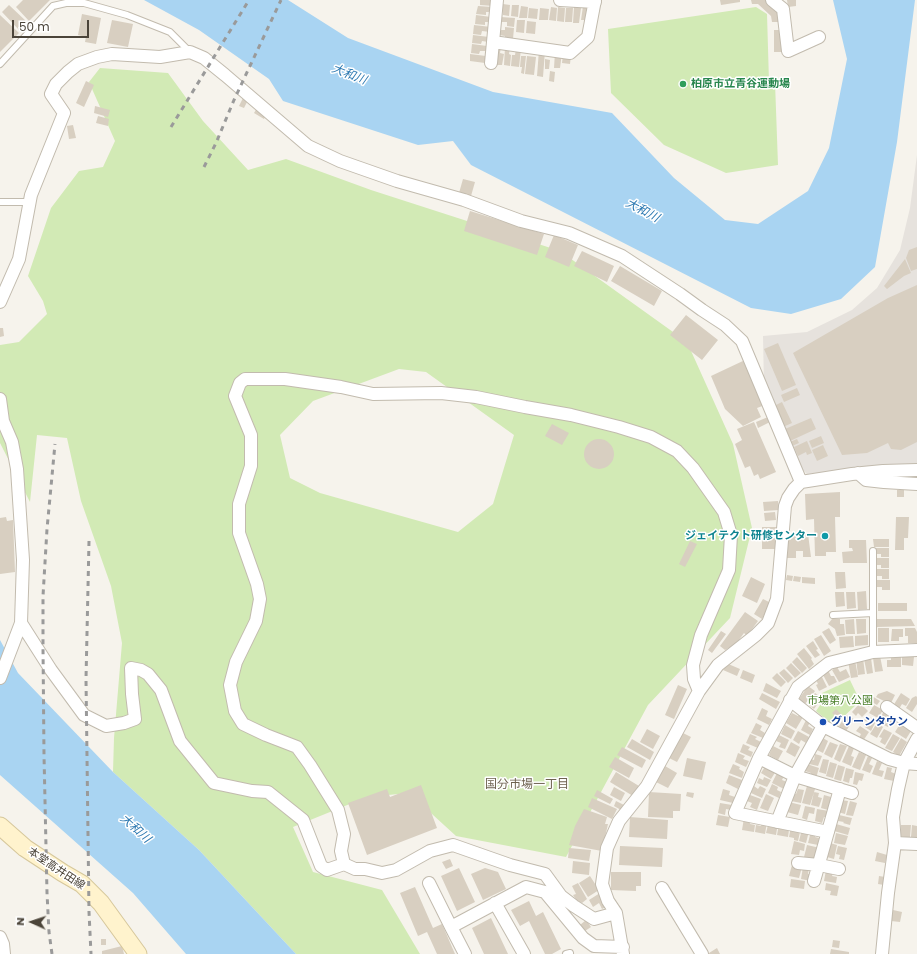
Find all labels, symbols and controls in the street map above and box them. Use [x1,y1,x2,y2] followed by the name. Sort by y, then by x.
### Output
[14,12,91,38] scale bar
[19,18,50,35] text: 50 m
[330,62,368,88] water label: 大和川
[691,77,790,91] place label: 柏原市立青谷運動場
[678,79,688,89] marker: 柏原市立青谷運動場
[623,196,661,226] water label: 大和川
[685,529,817,543] place label: ジェイテクト研修センター
[820,531,830,541] marker: ジェイテクト研修センター
[807,694,873,708] park label: 市場第八公園
[831,715,908,729] place label: グリーンタウン
[818,717,828,727] marker: グリーンタウン
[485,778,569,792] district label: 国分市場一丁目
[117,812,153,846] water label: 大和川
[25,845,87,893] street label: 本堂高井田線
[12,902,52,942] north arrow
[12,917,28,926] text: N

